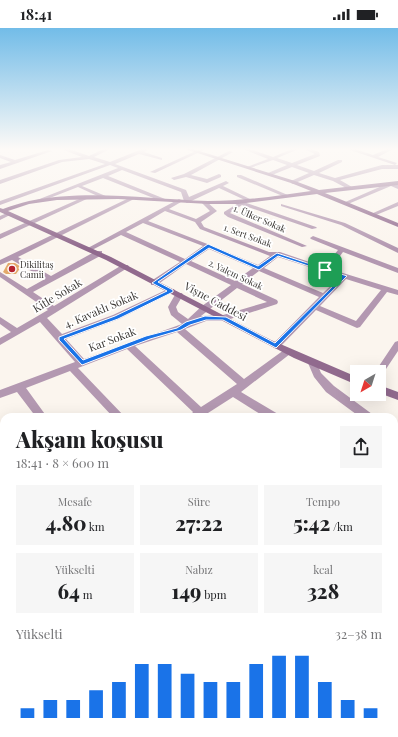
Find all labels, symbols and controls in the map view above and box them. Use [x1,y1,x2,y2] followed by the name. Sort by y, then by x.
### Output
[20,4,52,24] text: 18:41
[232,202,288,234] street label: 1. Ülker Sokak
[222,221,274,249] street label: 1. Sert Sokak
[308,253,342,287] pin
[207,256,265,292] street label: 2. Yalçın Sokak
[20,258,54,280] place label: Dikilitaş Camii
[314,259,336,281] icon: arrive
[7,264,17,274] marker: Dikilitaş Camii
[30,274,84,316] street label: Kitle Sokak
[181,278,250,324] street label: Vişne Caddesi
[62,287,140,331] street label: 4. Kavaklı Sokak
[86,323,138,355] street label: Kar Sokak
[350,365,386,401] north arrow
[350,365,386,401] map controls
[16,424,164,454] text: Akşam koşusu
[340,426,382,468] button: share
[16,454,109,471] text: 18:41 · 8 × 600 m
[58,494,92,509] text: Mesafe
[188,494,210,509] text: Süre
[306,494,340,509] text: Tempo
[45,509,86,536] text: 4.80
[175,509,223,536] text: 27:22
[293,509,330,536] text: 5:42
[86,519,105,534] text: km
[330,519,353,534] text: /km
[55,562,95,577] text: Yükselti
[185,562,213,577] text: Nabız
[313,562,333,577] text: kcal
[58,577,80,604] text: 64
[172,577,201,604] text: 149
[307,577,339,604] text: 328
[80,587,92,602] text: m
[201,587,226,602] text: bpm
[16,625,63,642] text: Yükselti
[335,625,382,642] text: 32–38 m

